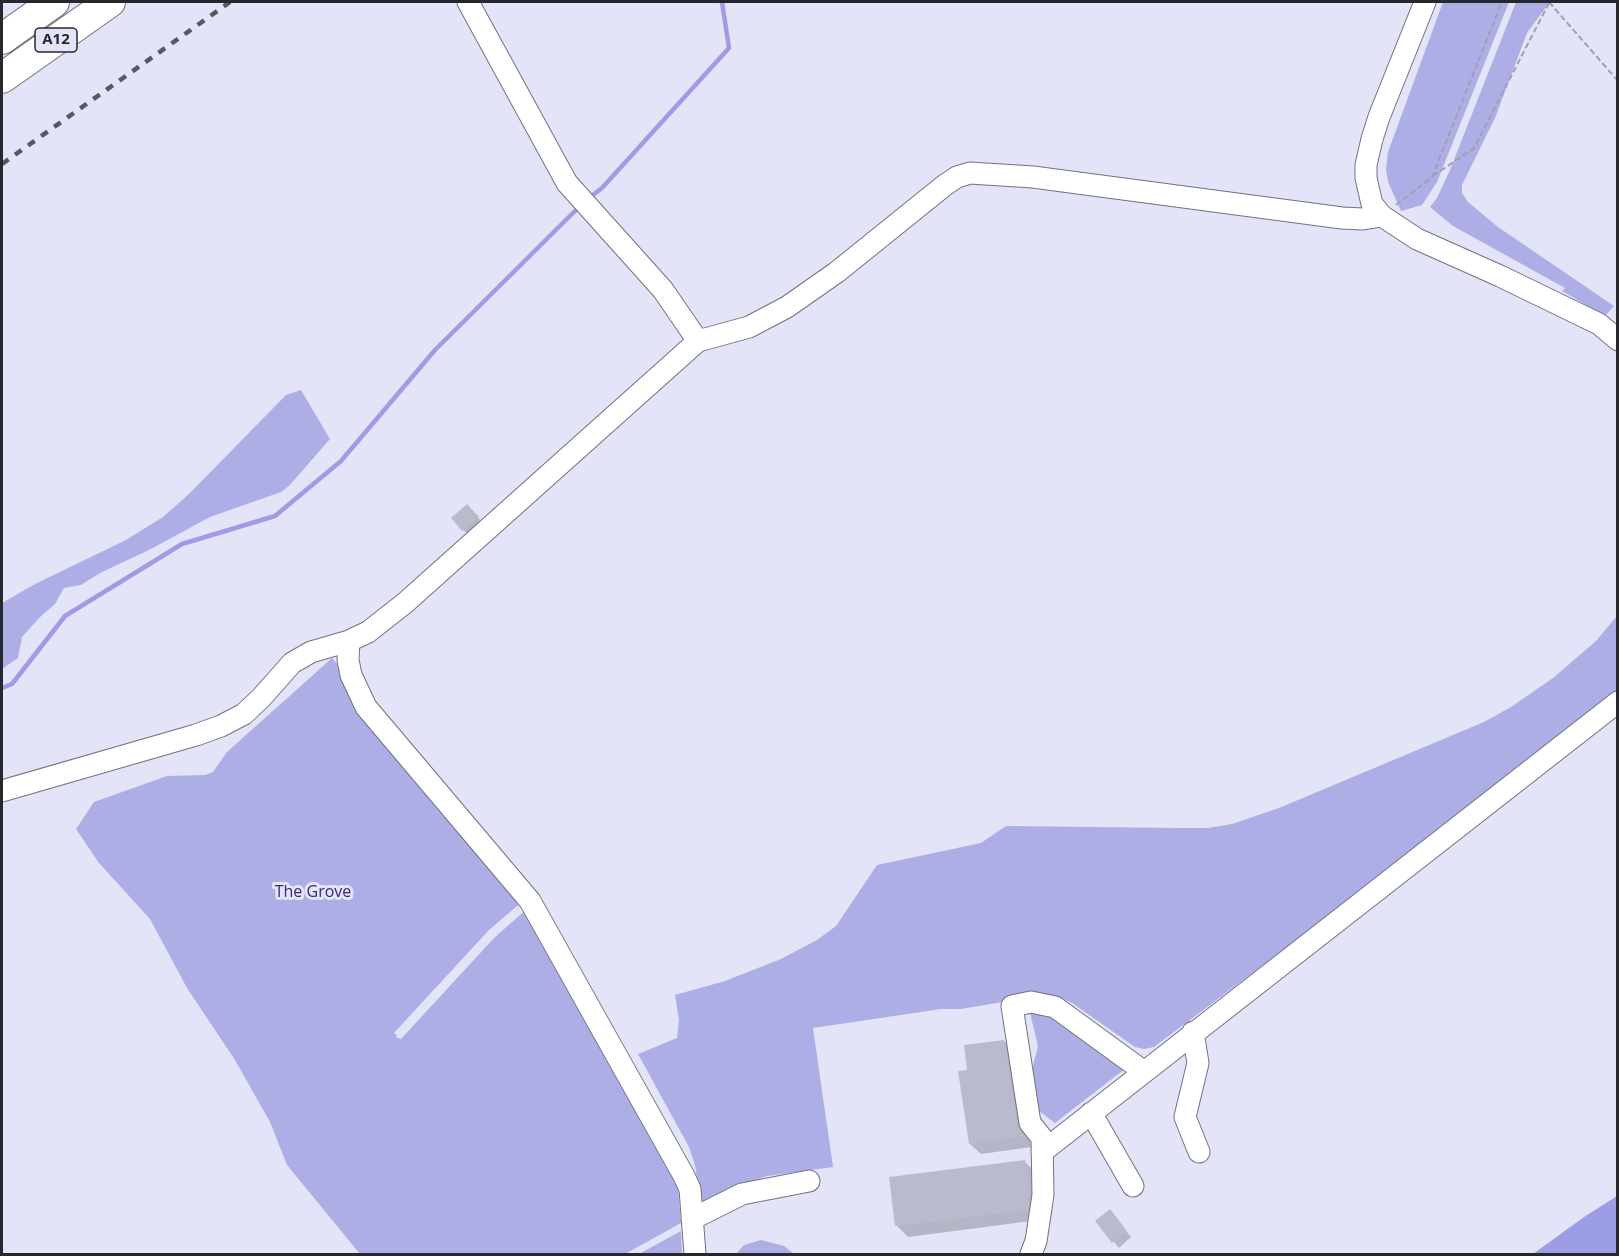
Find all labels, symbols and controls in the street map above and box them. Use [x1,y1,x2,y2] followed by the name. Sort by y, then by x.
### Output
[35,28,77,52] road number: A12
[275,882,351,902] park label: The Grove

